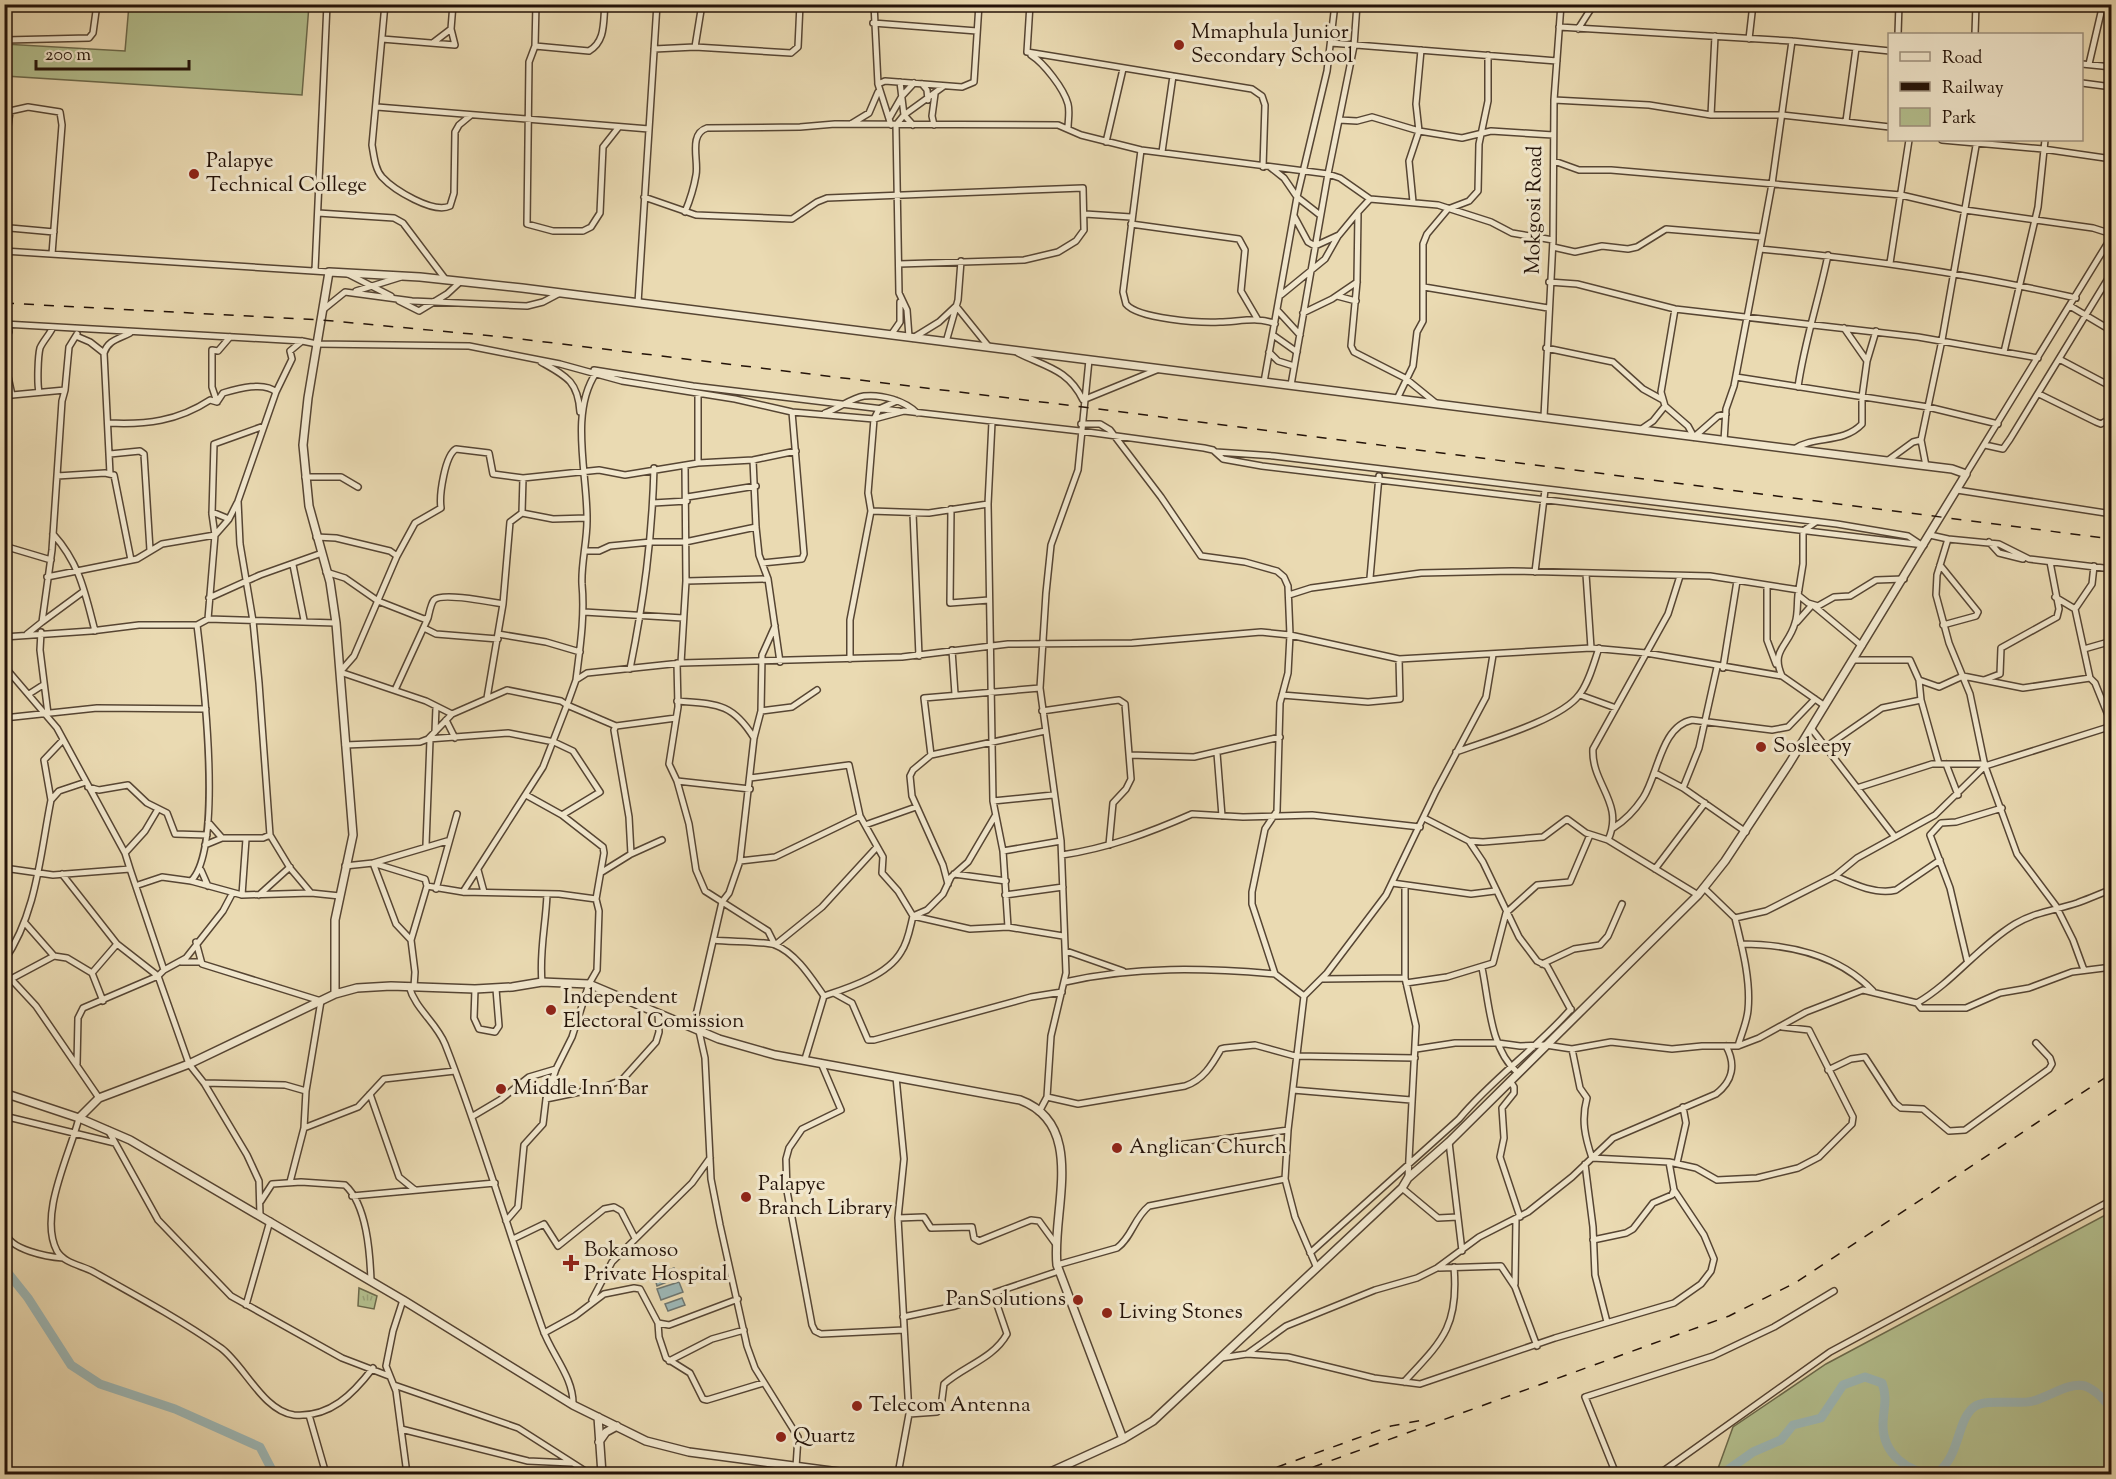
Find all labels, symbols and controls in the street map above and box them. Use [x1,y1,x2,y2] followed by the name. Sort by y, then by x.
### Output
[1191,18,1353,72] place label: Mmaphula Junior Secondary School
[36,33,189,71] scale bar
[1888,33,2083,141] legend
[1172,38,1186,52] marker: Mmaphula Junior Secondary School
[45,43,91,69] text: 200 m
[1942,46,1982,72] text: Road
[1942,76,2004,102] text: Railway
[1942,106,1977,132] text: Park
[1519,145,1551,275] street label: Mokgosi Road
[206,147,367,201] place label: Palapye Technical College
[187,167,201,181] marker: Palapye Technical College
[1773,732,1852,762] place label: Sosleepy
[1754,740,1768,754] marker: Sosleepy
[563,983,744,1037] place label: Independent Electoral Comission
[544,1003,558,1017] marker: Independent Electoral Comission
[513,1074,648,1104] place label: Middle Inn Bar
[494,1082,508,1096] marker: Middle Inn Bar
[1129,1133,1287,1163] place label: Anglican Church
[1110,1141,1124,1155] marker: Anglican Church
[758,1170,893,1224] place label: Palapye Branch Library
[739,1190,753,1204] marker: Palapye Branch Library
[584,1236,728,1290] place label: Bokamoso Private Hospital
[562,1254,580,1272] marker: Bokamoso Private Hospital
[946,1285,1066,1315] place label: PanSolutions
[1071,1293,1085,1307] marker: PanSolutions
[1119,1298,1243,1328] place label: Living Stones
[1100,1306,1114,1320] marker: Living Stones
[869,1391,1031,1421] place label: Telecom Antenna
[850,1399,864,1413] marker: Telecom Antenna
[793,1422,855,1452] place label: Quartz
[774,1430,788,1444] marker: Quartz

